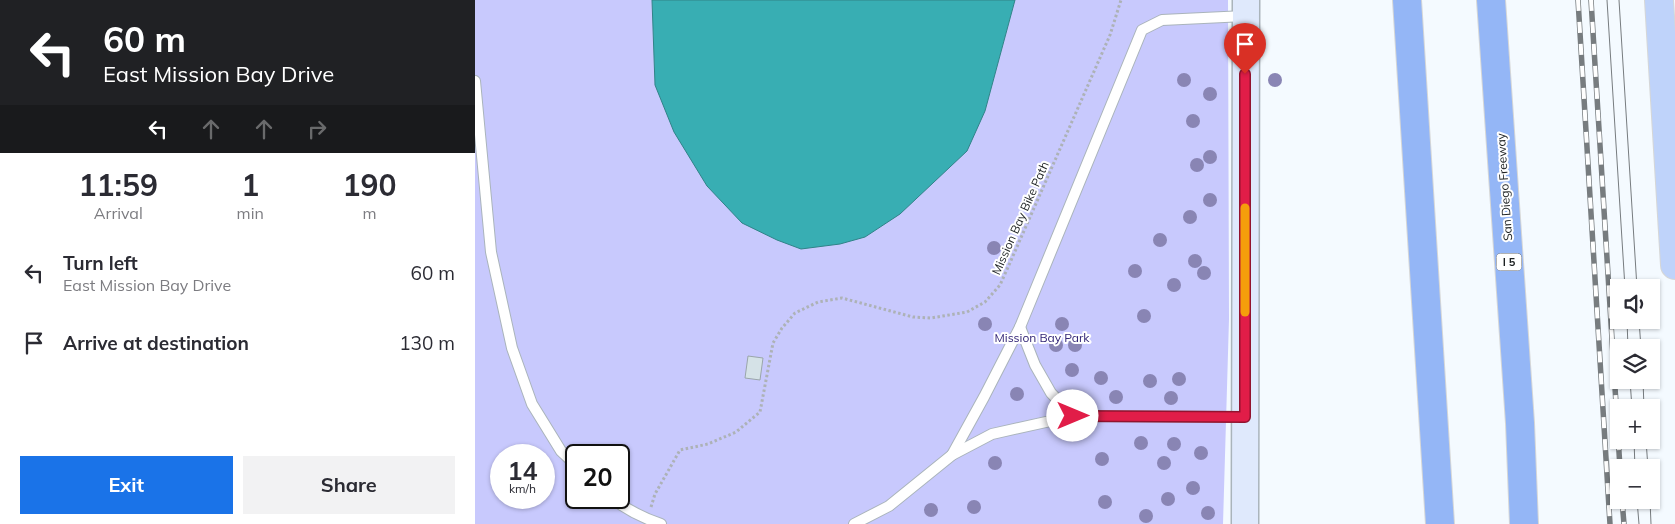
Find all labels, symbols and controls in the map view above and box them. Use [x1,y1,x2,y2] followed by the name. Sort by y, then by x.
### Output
[103,17,186,61] text: 60 m
[20,20,85,85] icon: left
[1224,23,1266,74] pin
[1231,30,1259,58] icon: arrive
[103,60,334,88] text: East Mission Bay Drive
[144,115,172,143] icon: left
[197,115,225,143] icon: ahead
[250,115,278,143] icon: ahead
[303,115,331,143] icon: right
[1493,132,1515,241] street label: San Diego Freeway
[988,159,1052,277] street label: Mission Bay Bike Path
[79,166,158,204] text: 11:59
[241,166,259,204] text: 1
[342,166,396,204] text: 190
[94,203,143,223] text: Arrival
[237,203,264,223] text: min
[362,203,376,223] text: m
[63,251,138,275] text: Turn left
[1497,253,1521,270] road number: I 5
[20,259,48,287] icon: left
[411,261,455,285] text: 60 m
[63,275,231,295] text: East Mission Bay Drive
[1610,279,1660,509] map controls
[1610,279,1660,329] button: sound
[20,329,48,357] icon: arrive
[995,330,1090,345] park label: Mission Bay Park
[63,331,249,355] text: Arrive at destination
[399,331,455,355] text: 130 m
[1610,339,1660,389] button: layers
[1046,389,1098,441] position arrow
[1610,399,1660,449] button: +
[565,444,630,509] speed limit sign: 20
[507,455,538,486] text: 14
[20,456,233,514] button: Exit
[243,456,455,514] button: Share
[1610,459,1660,509] button: −
[509,481,536,496] text: km/h

